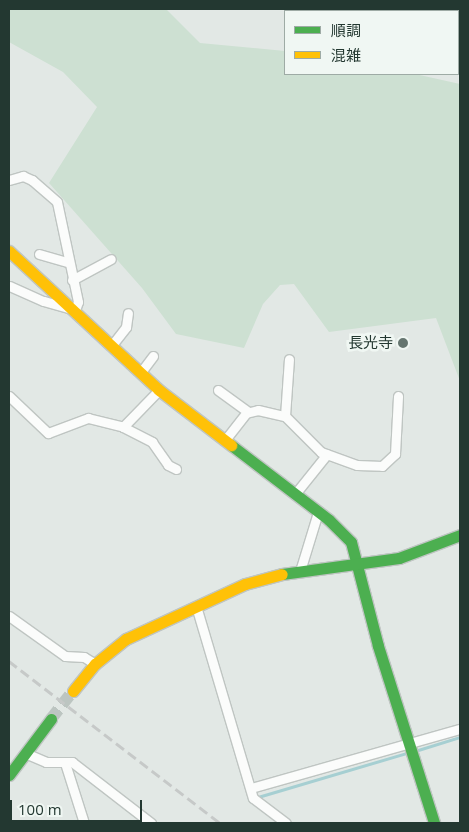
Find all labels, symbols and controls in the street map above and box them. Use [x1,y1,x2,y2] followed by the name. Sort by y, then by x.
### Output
[284,10,459,75] legend
[331,20,361,40] text: 順調
[331,45,361,65] text: 混雑
[348,334,393,352] place label: 長光寺
[397,337,409,349] marker: 長光寺
[12,790,145,822] scale bar
[18,799,62,819] text: 100 m

